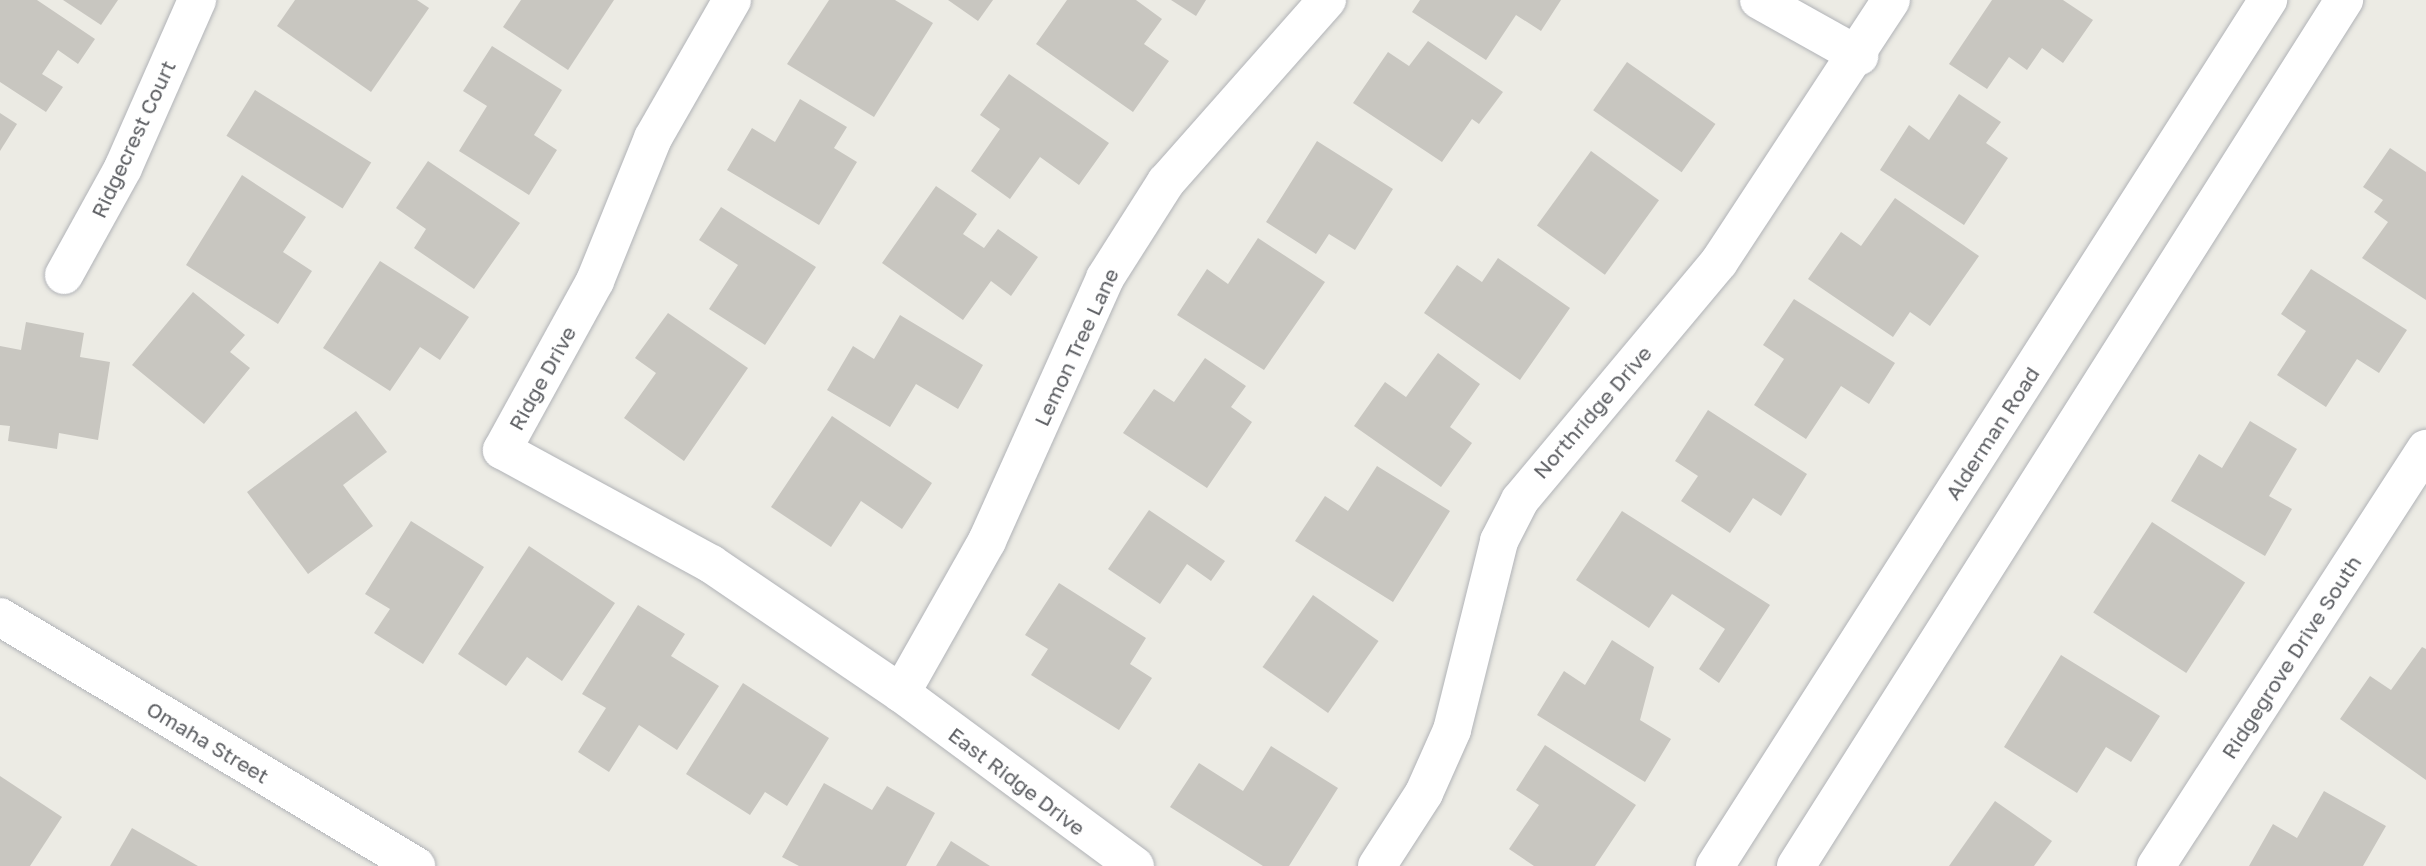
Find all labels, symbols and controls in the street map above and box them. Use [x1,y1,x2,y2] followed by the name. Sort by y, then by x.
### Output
[85,56,181,222] street label: Ridgecrest Court
[1028,264,1124,430] street label: Lemon Tree Lane
[503,322,581,434] street label: Ridge Drive
[1528,340,1656,484] street label: Northridge Drive
[1940,362,2044,504] street label: Alderman Road
[2216,551,2366,763] street label: Ridgegrove Drive South
[142,696,274,788] street label: Omaha Street
[944,721,1090,841] street label: East Ridge Drive

